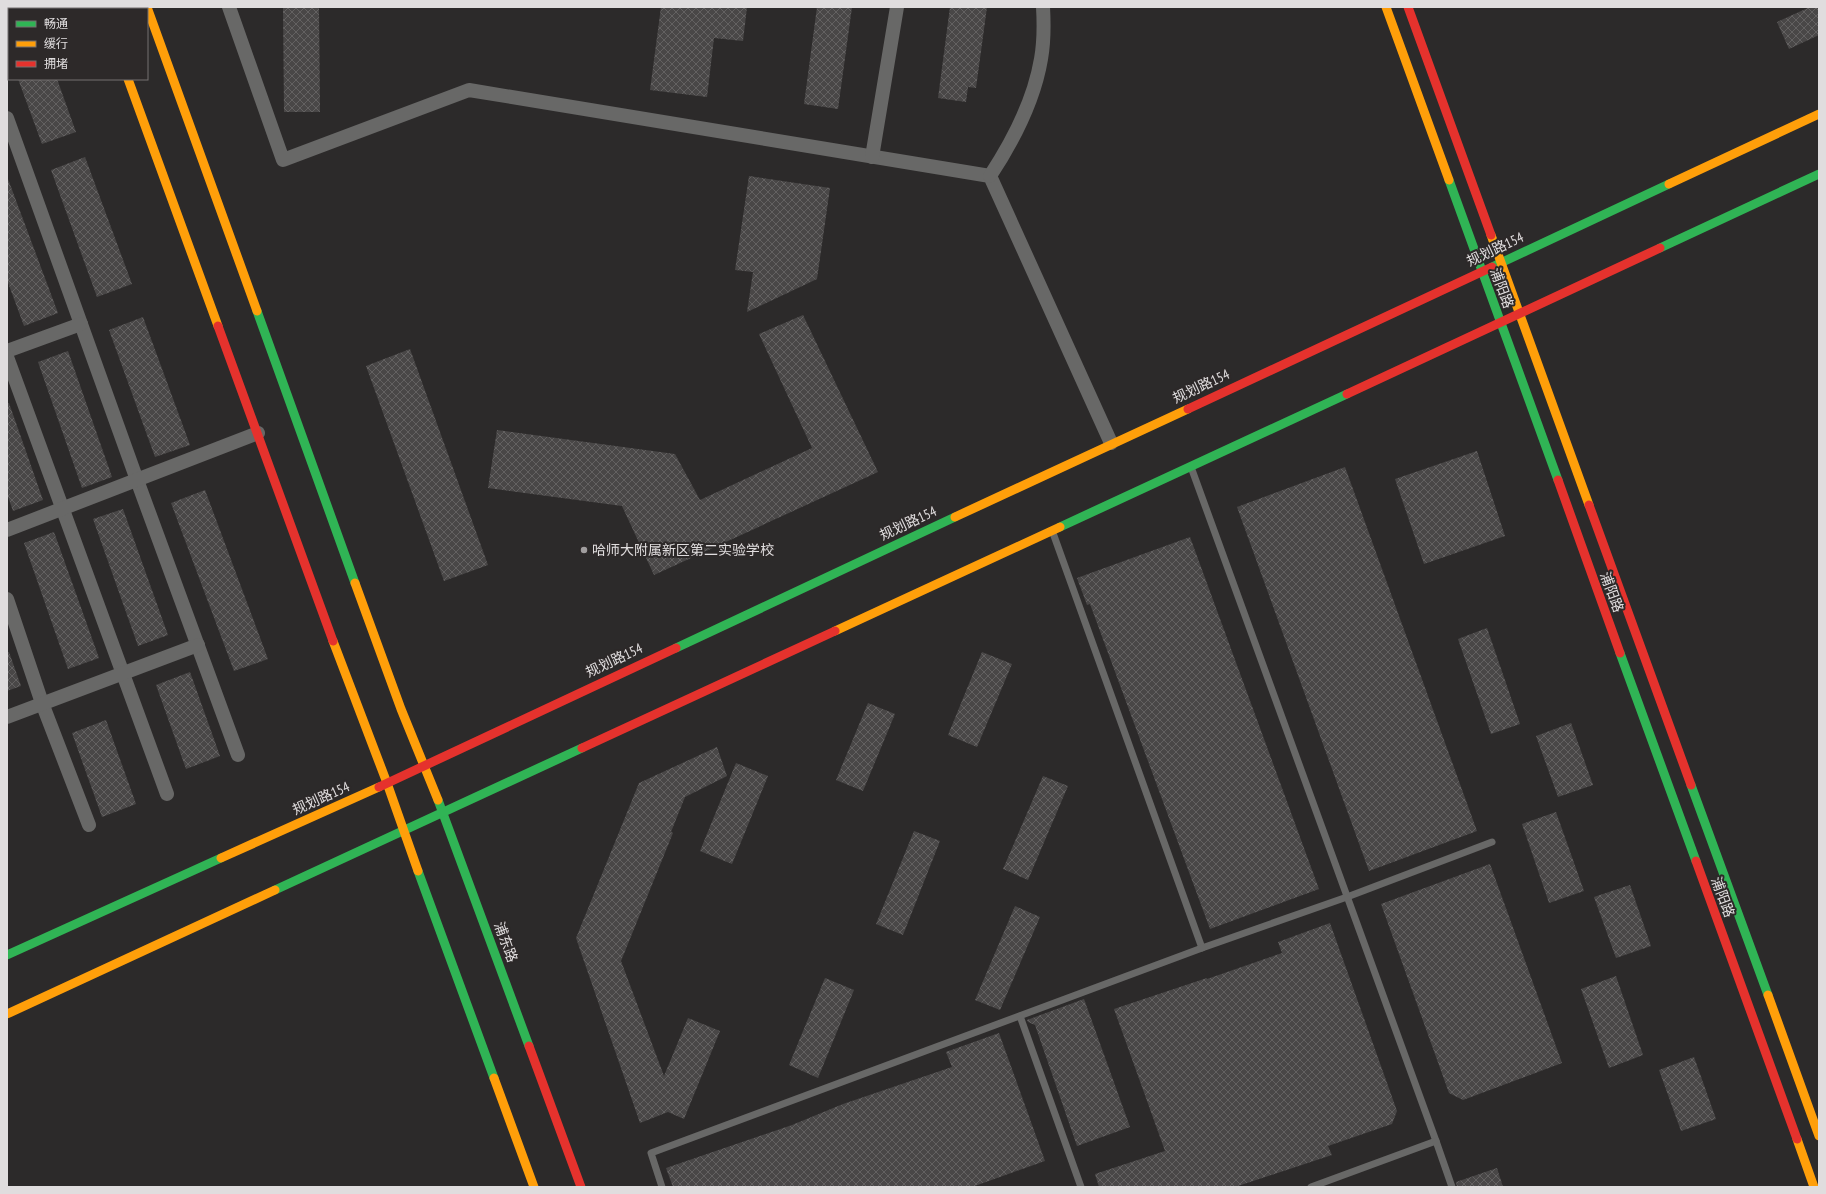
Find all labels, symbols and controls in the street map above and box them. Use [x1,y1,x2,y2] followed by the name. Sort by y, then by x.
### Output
[8,8,148,80] legend
[44,16,68,31] text: 畅通
[44,36,68,51] text: 缓行
[44,56,68,71] text: 拥堵
[1464,228,1527,270] street label: 规划路154
[1486,265,1518,311] street label: 浦阳路
[1170,365,1233,407] street label: 规划路154
[877,502,940,544] street label: 规划路154
[592,541,774,559] place label: 哈师大附属新区第二实验学校
[579,545,589,555] marker: 哈师大附属新区第二实验学校
[1596,569,1628,615] street label: 浦阳路
[583,639,646,681] street label: 规划路154
[290,777,353,819] street label: 规划路154
[1707,874,1739,920] street label: 浦阳路
[490,919,522,965] street label: 浦东路

